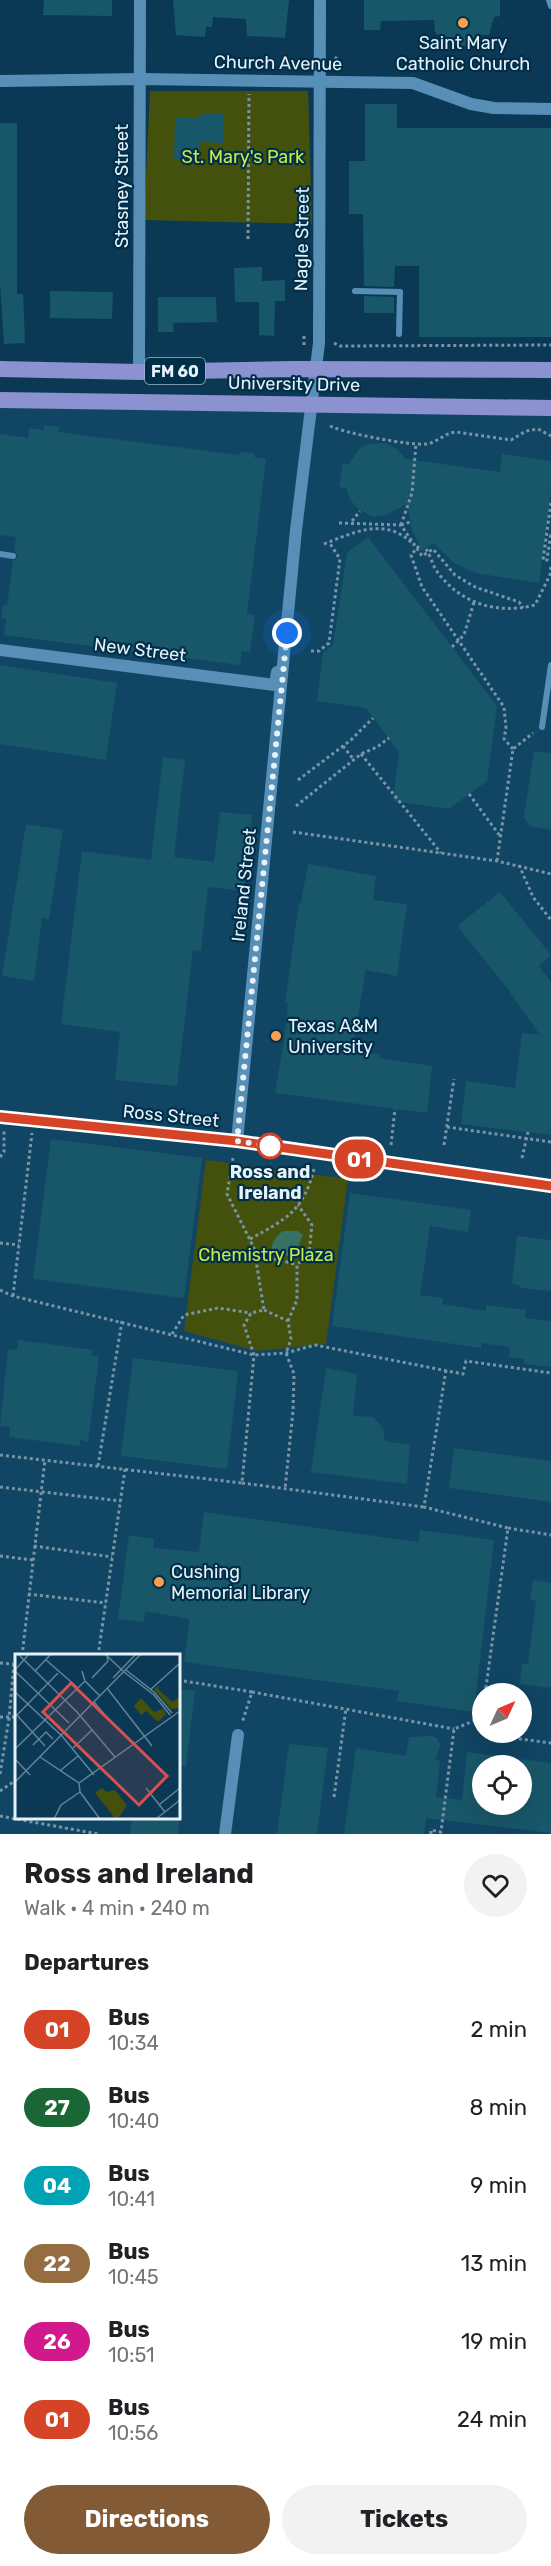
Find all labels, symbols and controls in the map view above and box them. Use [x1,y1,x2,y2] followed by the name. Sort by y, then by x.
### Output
[456,16,470,30] marker: Saint Mary Catholic Church
[396,32,530,75] place label: Saint Mary Catholic Church
[214,51,342,75] street label: Church Avenue
[111,124,133,248] street label: Stasney Street
[182,146,305,168] park label: St. Mary's Park
[290,187,314,291] street label: Nagle Street
[145,358,205,384] road number: FM 60
[228,372,360,396] street label: University Drive
[272,618,302,648] your location
[93,633,187,667] street label: New Street
[227,827,261,943] street label: Ireland Street
[288,1015,378,1058] place label: Texas A&M University
[269,1029,283,1043] marker: Texas A&M University
[122,1100,220,1132] street label: Ross Street
[257,1133,283,1159] marker: Ross and Ireland
[332,1140,386,1178] line badge: 01
[347,1147,371,1172] text: 01
[230,1161,310,1204] place label: Ross and Ireland
[198,1244,334,1266] park label: Chemistry Plaza
[171,1561,310,1604] place label: Cushing Memorial Library
[152,1575,166,1589] marker: Cushing Memorial Library
[15,1654,180,1819] inset map
[472,1683,532,1743] north arrow
[472,1683,532,1815] map controls
[472,1755,532,1815] button: locate
[464,1854,527,1917] button: heart
[24,1857,254,1890] text: Ross and Ireland
[24,1896,210,1920] text: Walk · 4 min · 240 m
[24,1949,149,1976] text: Departures
[108,2004,150,2031] text: Bus
[470,2016,527,2043] text: 2 min
[45,2017,69,2042] text: 01
[108,2031,159,2055] text: 10:34
[108,2082,150,2109] text: Bus
[469,2094,527,2121] text: 8 min
[44,2095,70,2120] text: 27
[108,2109,160,2133] text: 10:40
[108,2160,150,2187] text: Bus
[470,2172,527,2199] text: 9 min
[43,2173,71,2198] text: 04
[108,2187,155,2211] text: 10:41
[108,2238,150,2265] text: Bus
[461,2250,527,2277] text: 13 min
[43,2251,71,2276] text: 22
[108,2265,159,2289] text: 10:45
[108,2316,150,2343] text: Bus
[461,2328,527,2355] text: 19 min
[43,2329,71,2354] text: 26
[108,2343,155,2367] text: 10:51
[108,2394,150,2421] text: Bus
[457,2406,527,2433] text: 24 min
[45,2407,69,2432] text: 01
[108,2421,158,2445] text: 10:56
[24,2485,270,2554] button: Directions
[282,2485,527,2554] button: Tickets

